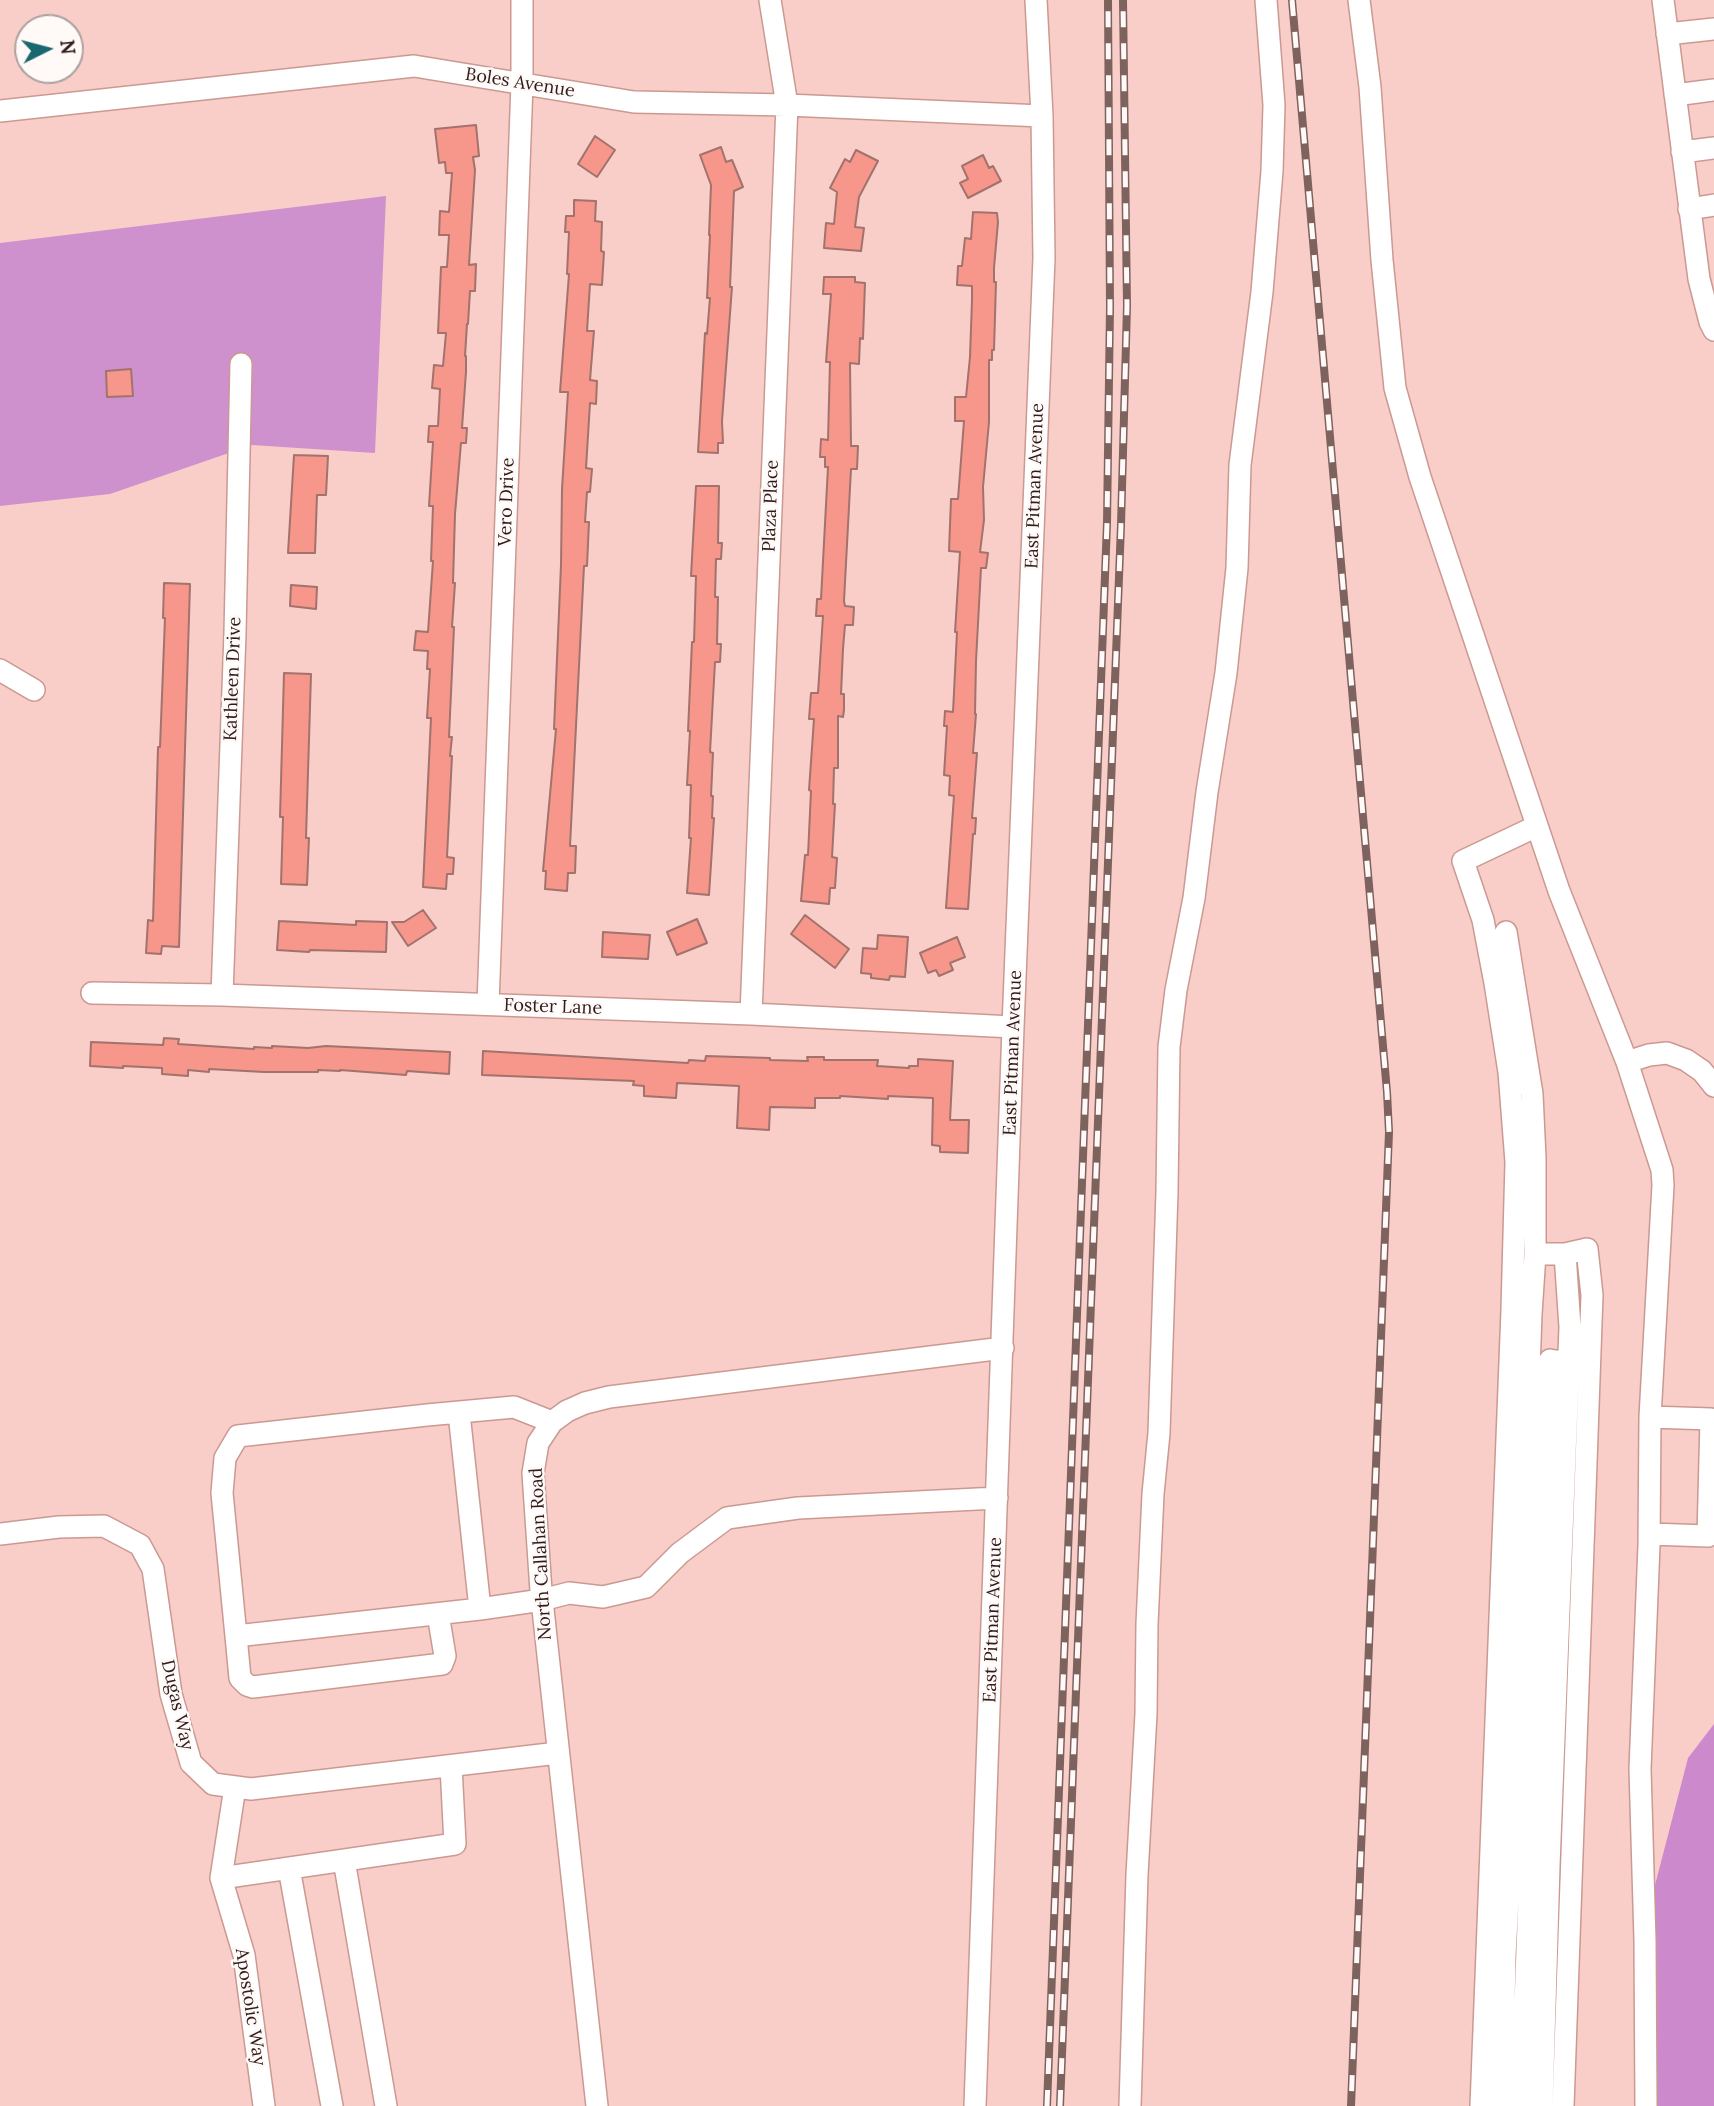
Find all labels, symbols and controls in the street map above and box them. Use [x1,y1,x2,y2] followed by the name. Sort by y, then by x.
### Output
[14,14,84,84] north arrow
[55,38,81,56] text: N
[464,64,576,102] street label: Boles Avenue
[1021,403,1049,569] street label: East Pitman Avenue
[495,457,519,547] street label: Vero Drive
[759,459,783,553] street label: Plaza Place
[220,617,246,741] street label: Kathleen Drive
[999,970,1027,1136] street label: East Pitman Avenue
[503,994,603,1020] street label: Foster Lane
[526,1467,556,1641] street label: North Callahan Road
[979,1537,1007,1703] street label: East Pitman Avenue
[156,1658,198,1752] street label: Dugas Way
[230,1947,270,2067] street label: Apostolic Way

